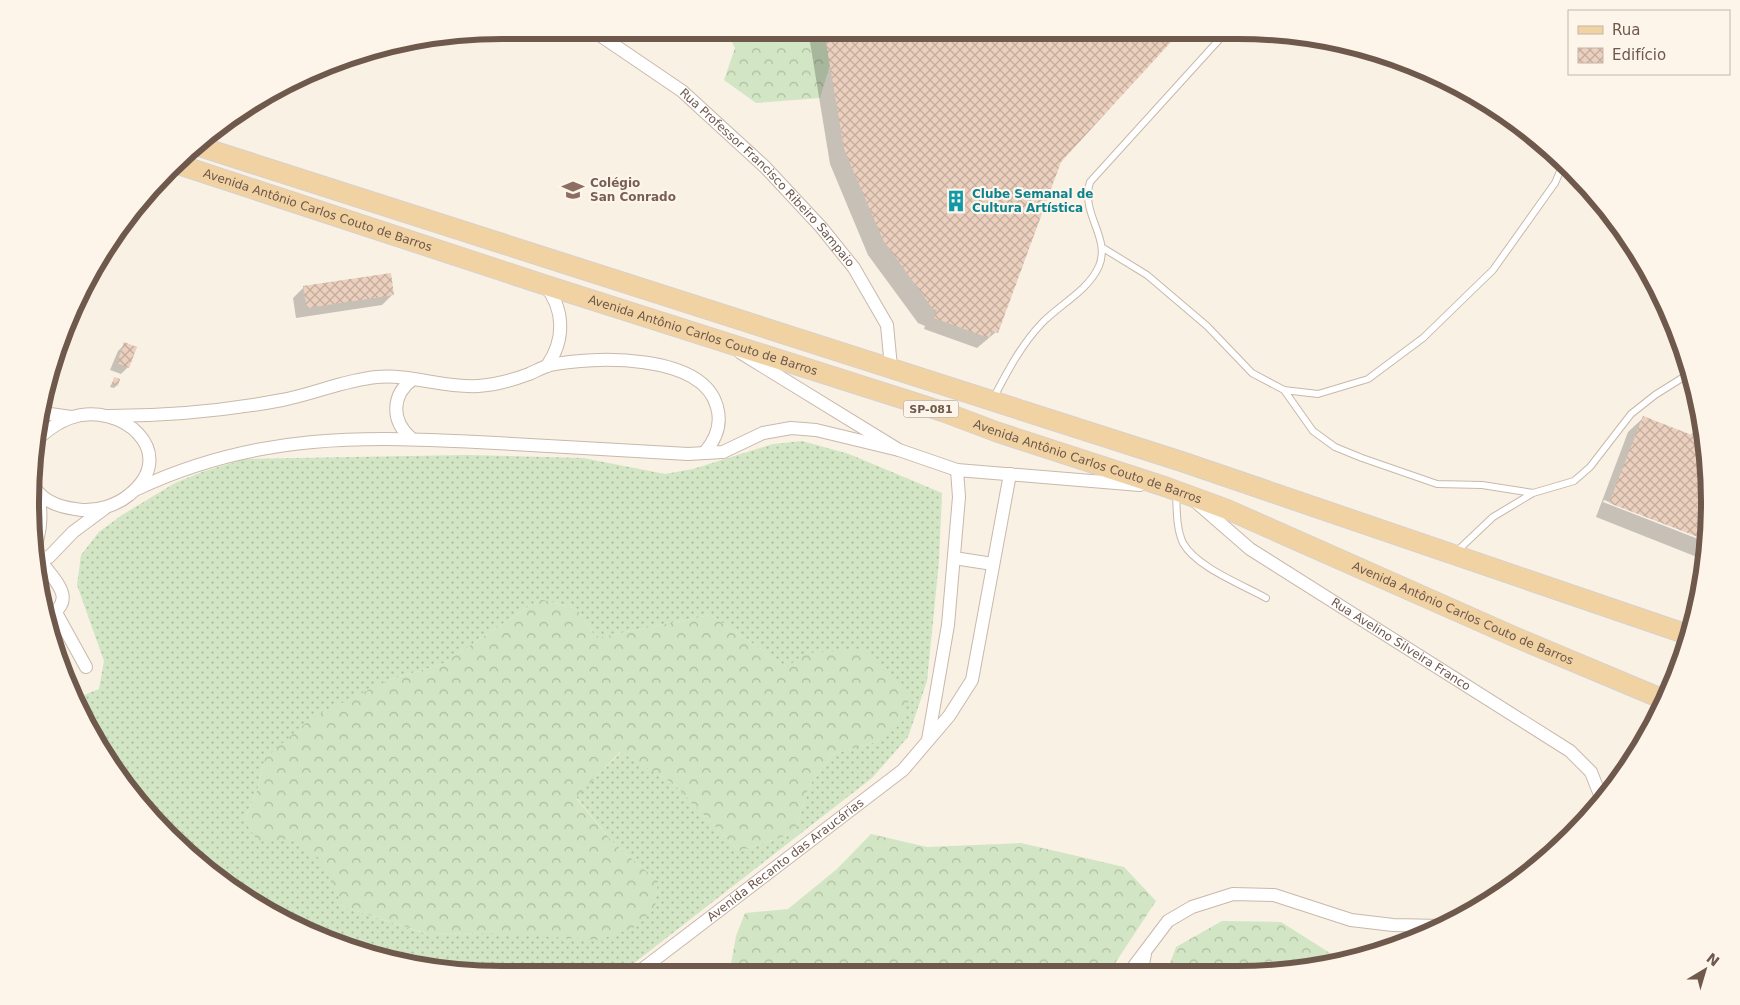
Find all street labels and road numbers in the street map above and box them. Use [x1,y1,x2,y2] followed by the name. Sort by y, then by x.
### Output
[677,86,857,270] street label: Rua Professor Francisco Ribeiro Sampaio
[202,166,434,254] street label: Avenida Antônio Carlos Couto de Barros
[587,292,819,378] street label: Avenida Antônio Carlos Couto de Barros
[904,400,958,418] road number: SP-081
[972,417,1204,507] street label: Avenida Antônio Carlos Couto de Barros
[1350,559,1575,668] street label: Avenida Antônio Carlos Couto de Barros
[1329,595,1473,693] street label: Rua Avelino Silveira Franco
[704,796,867,924] street label: Avenida Recanto das Araucárias

